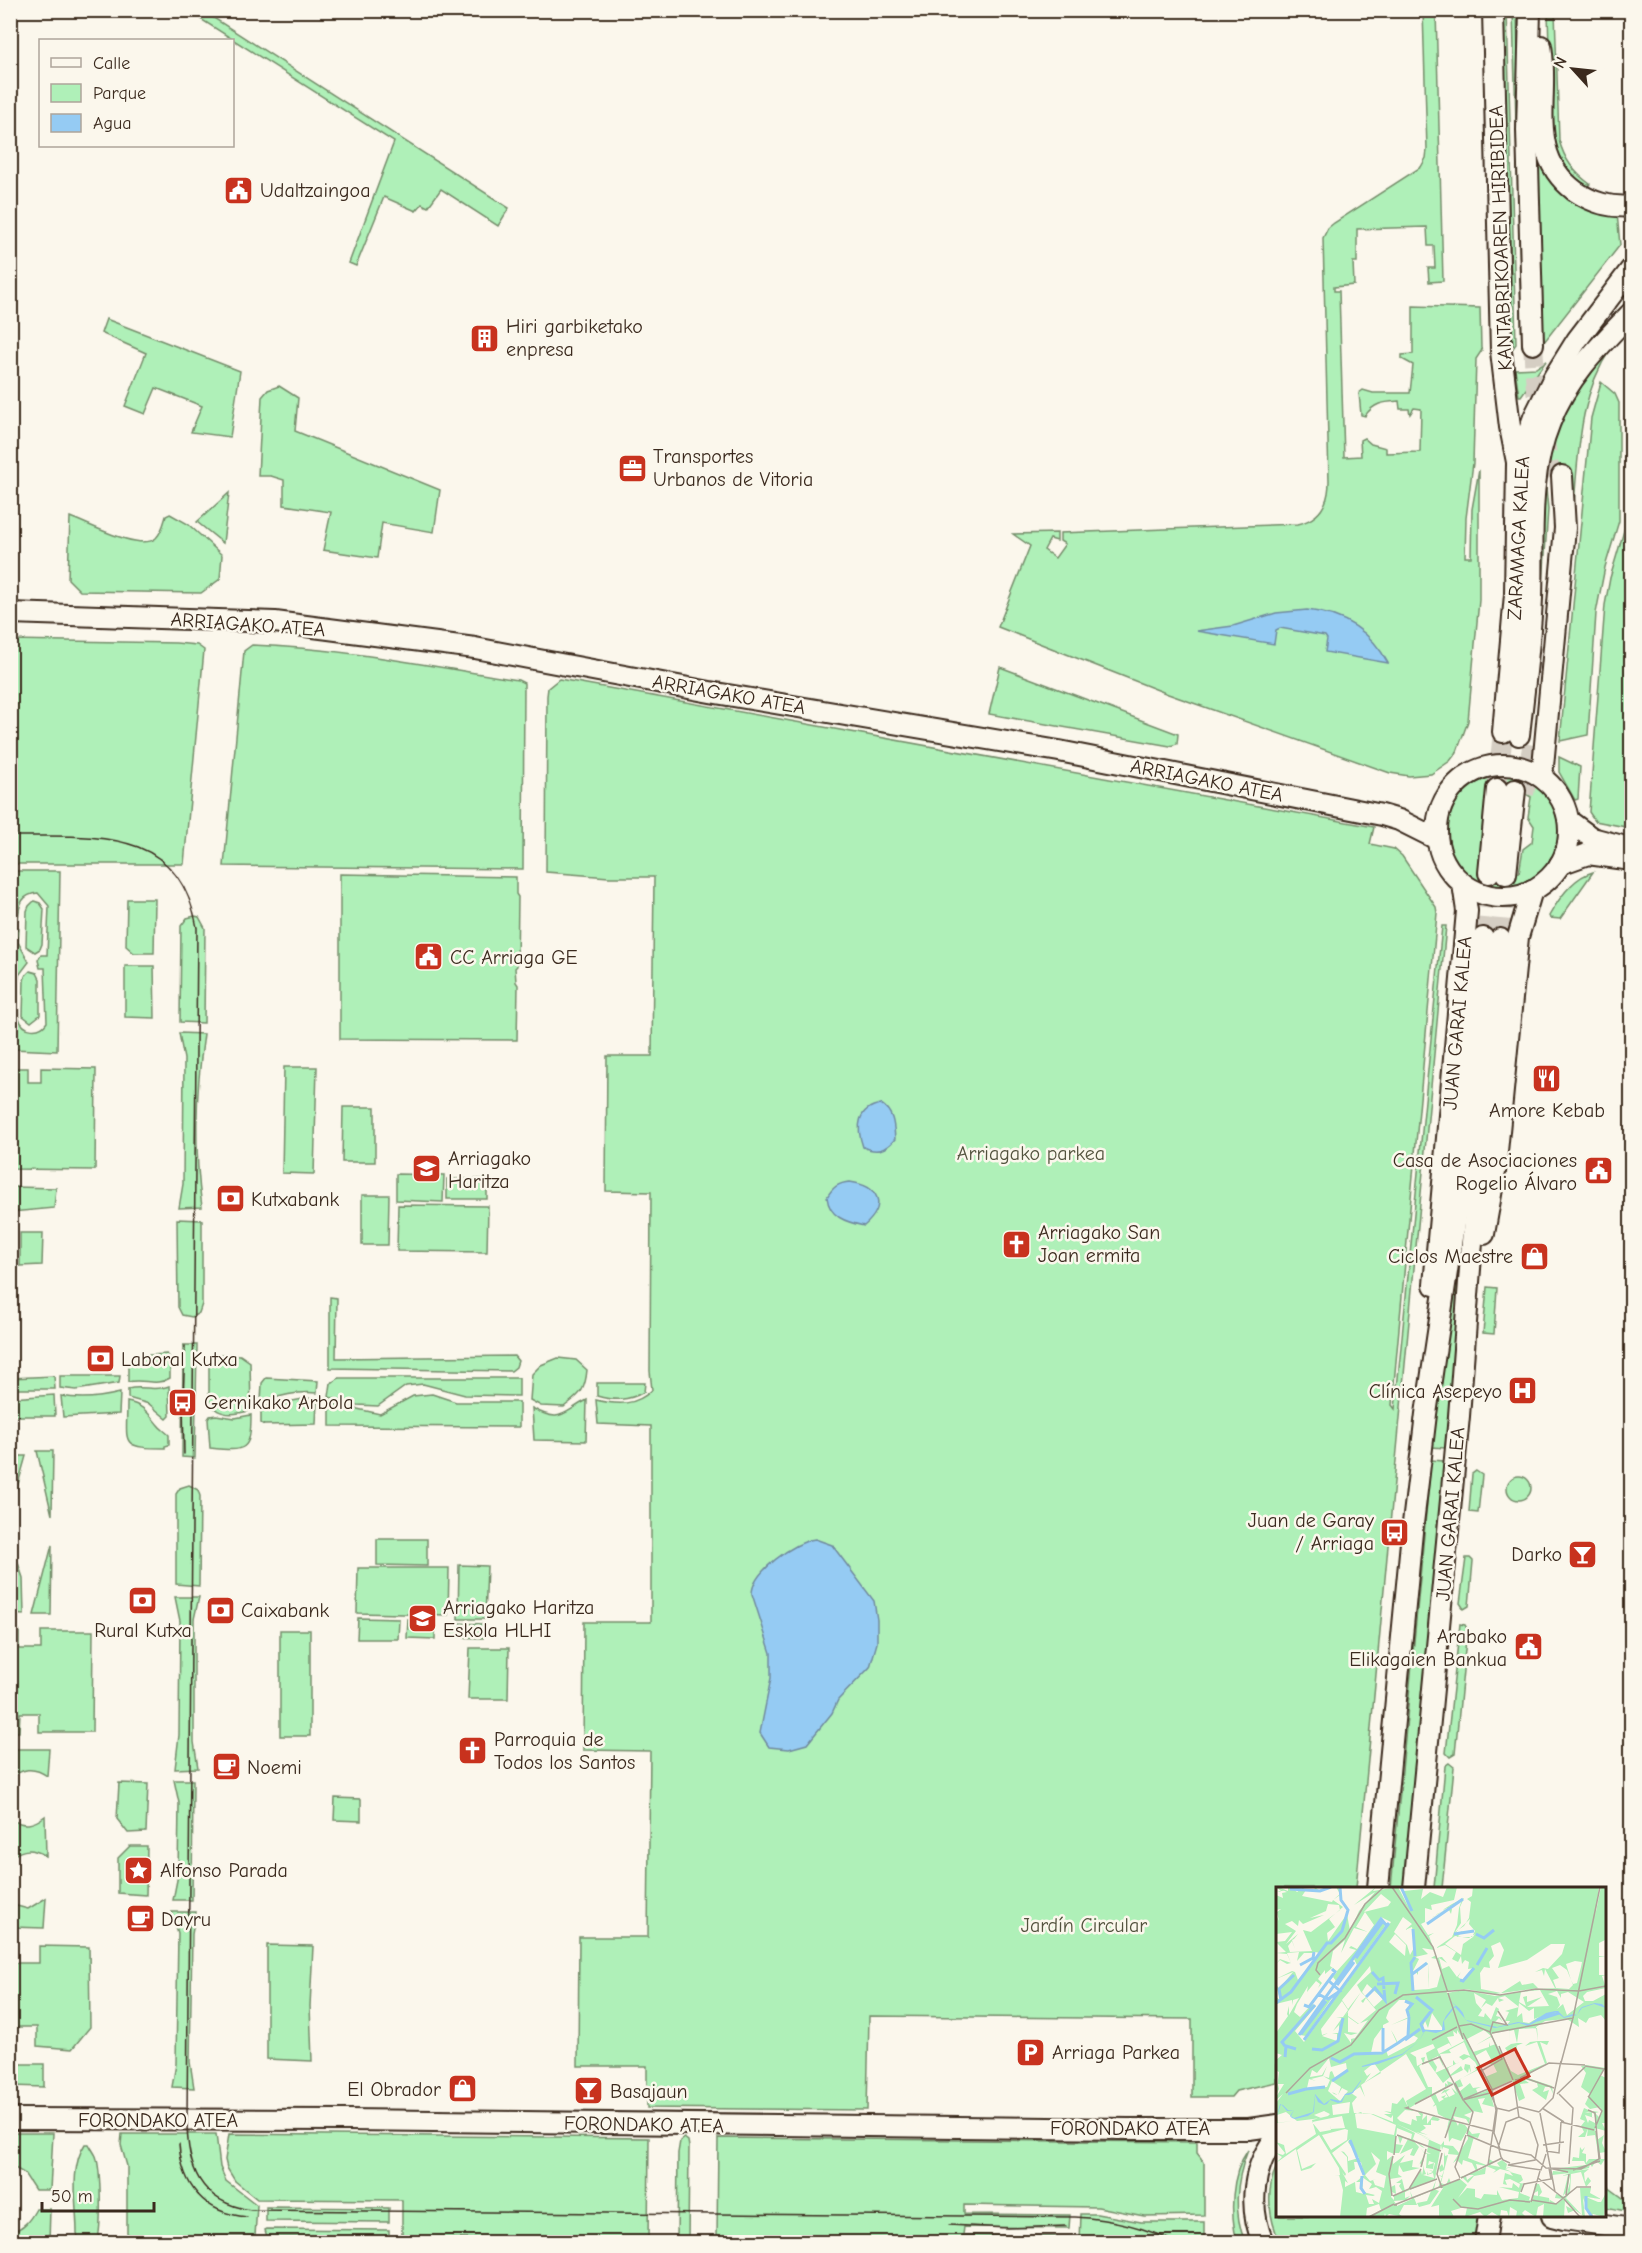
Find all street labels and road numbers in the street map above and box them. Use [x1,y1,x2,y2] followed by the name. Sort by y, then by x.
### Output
[1484,104,1517,371] street label: KANTABRIKOAREN HIRIBIDEA
[1503,455,1534,621] street label: ZARAMAGA KALEA
[170,608,326,641] street label: ARRIAGAKO ATEA
[651,670,808,719] street label: ARRIAGAKO ATEA
[1129,754,1286,807] street label: ARRIAGAKO ATEA
[1438,935,1477,1111] street label: JUAN GARAI KALEA
[1431,1426,1470,1602] street label: JUAN GARAI KALEA
[78,2109,238,2132] street label: FORONDAKO ATEA
[564,2112,725,2137] street label: FORONDAKO ATEA
[1050,2117,1210,2140] street label: FORONDAKO ATEA

